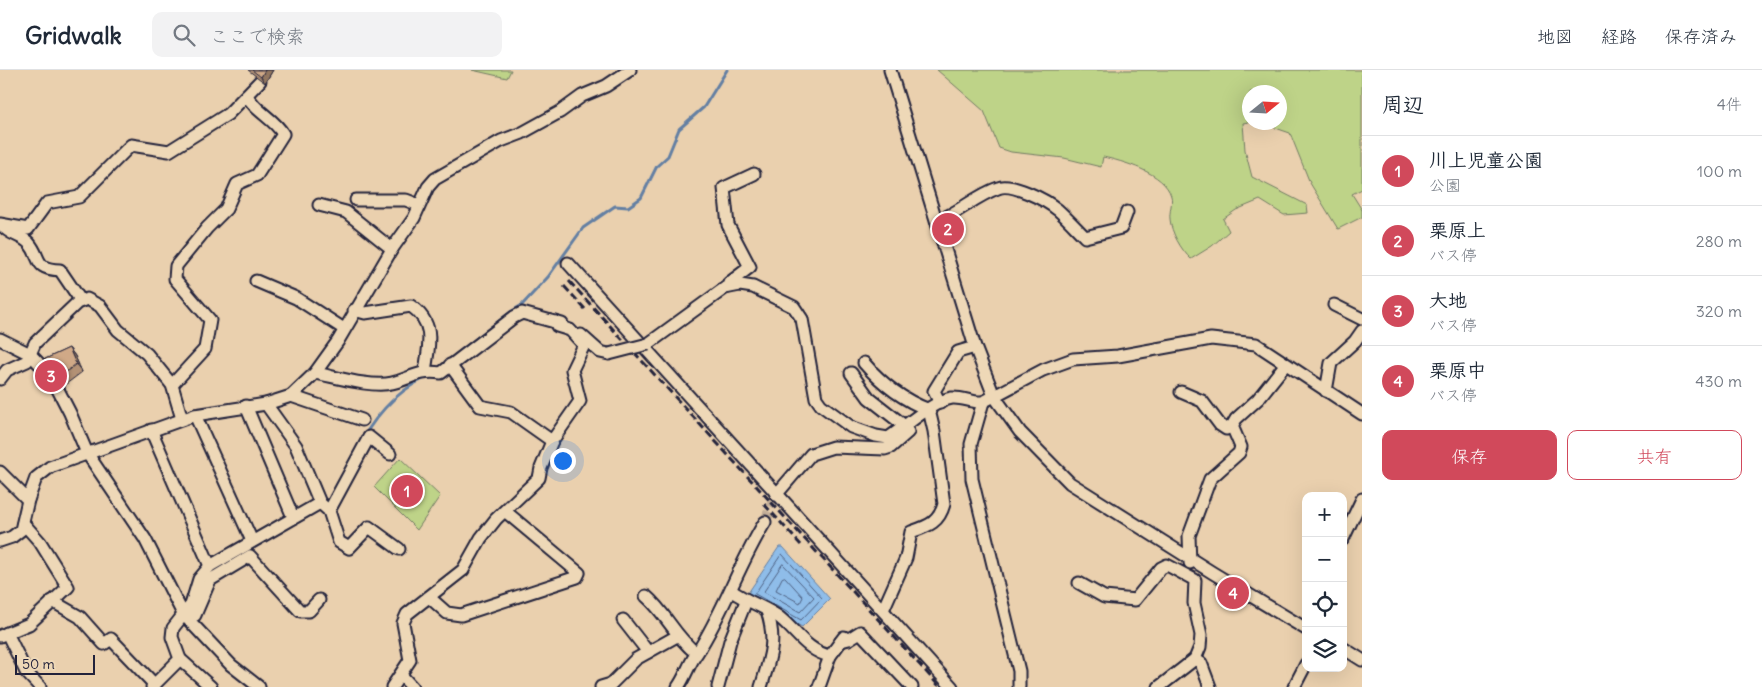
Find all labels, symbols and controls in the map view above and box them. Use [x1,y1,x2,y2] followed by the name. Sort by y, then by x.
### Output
[152,12,502,57] search box
[25,20,122,50] text: Gridwalk
[170,21,198,49] icon: search
[210,24,305,48] text: ここで検索
[1537,25,1573,48] text: 地図
[1601,25,1637,48] text: 経路
[1665,25,1737,48] text: 保存済み
[1242,85,1287,130] north arrow
[1382,91,1424,118] text: 周辺
[1717,94,1742,114] text: 4件
[1429,148,1543,172] text: 川上児童公園
[1395,161,1401,181] text: 1
[1697,161,1742,181] text: 100 m
[1429,175,1461,195] text: 公園
[932,210,964,248] pin: 2
[1429,218,1486,242] text: 栗原上
[1394,231,1402,251] text: 2
[1696,231,1742,251] text: 280 m
[1429,245,1477,265] text: バス停
[1429,288,1467,312] text: 大地
[1393,301,1403,321] text: 3
[1696,301,1742,321] text: 320 m
[1429,315,1477,335] text: バス停
[35,357,67,395] pin: 3
[1429,358,1486,382] text: 栗原中
[1393,371,1403,391] text: 4
[1695,371,1742,391] text: 430 m
[1429,385,1477,405] text: バス停
[1382,430,1557,480] button: 保存
[1567,430,1742,480] button: 共有
[550,448,576,474] your location
[391,472,423,510] pin: 1
[1302,492,1347,672] map controls
[1302,492,1347,537] button: +
[1302,537,1347,582] button: −
[1217,574,1249,612] pin: 4
[1302,582,1347,627] button: locate
[1302,627,1347,672] button: layers
[15,652,95,675] scale bar
[22,655,55,673] text: 50 m

